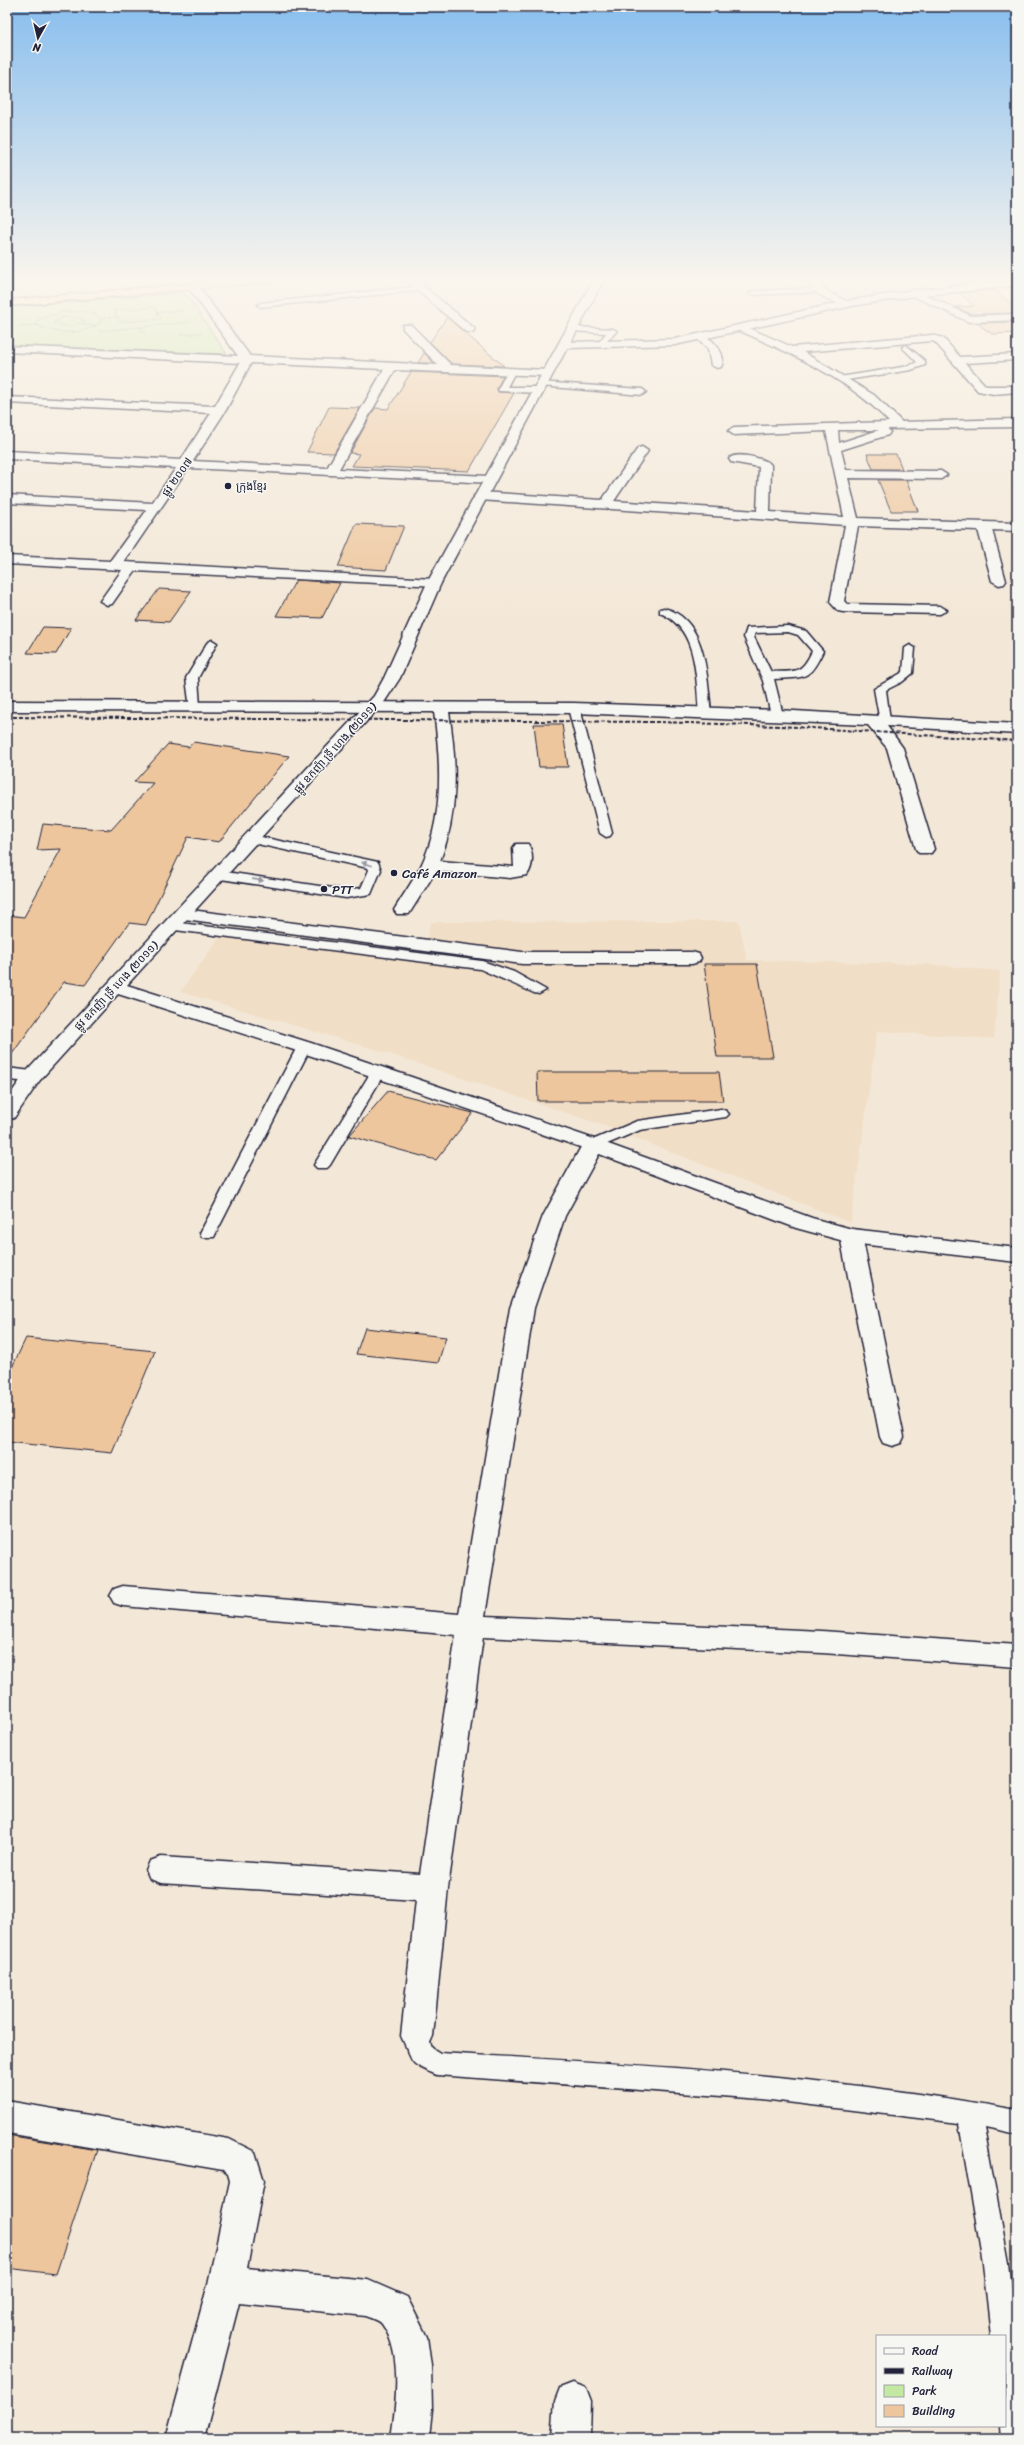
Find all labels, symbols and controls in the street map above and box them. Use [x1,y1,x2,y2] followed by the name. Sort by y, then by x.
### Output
[18,18,58,58] north arrow
[31,37,43,57] text: N
[157,453,198,501] street label: ផ្លូវ ២០០៧
[236,477,266,496] place label: ក្រុងខ្មែរ
[223,481,233,491] marker: ក្រុងខ្មែរ
[289,697,382,798] street label: ផ្លូវ ឧកញ៉ា ទ្រី ហេង (២០១១)
[360,861,372,867] one-way arrow
[402,862,477,885] place label: Café Amazon
[389,868,399,878] marker: Café Amazon
[252,877,264,883] one-way arrow
[332,878,355,901] place label: PTT
[319,884,329,894] marker: PTT
[69,936,164,1035] street label: ផ្លូវ ឧកញ៉ា ទ្រី ហេង (២០១១)
[876,2335,1006,2427] legend
[912,2340,939,2362] text: Road
[912,2360,953,2382] text: Railway
[912,2380,937,2402] text: Park
[912,2400,955,2422] text: Building

